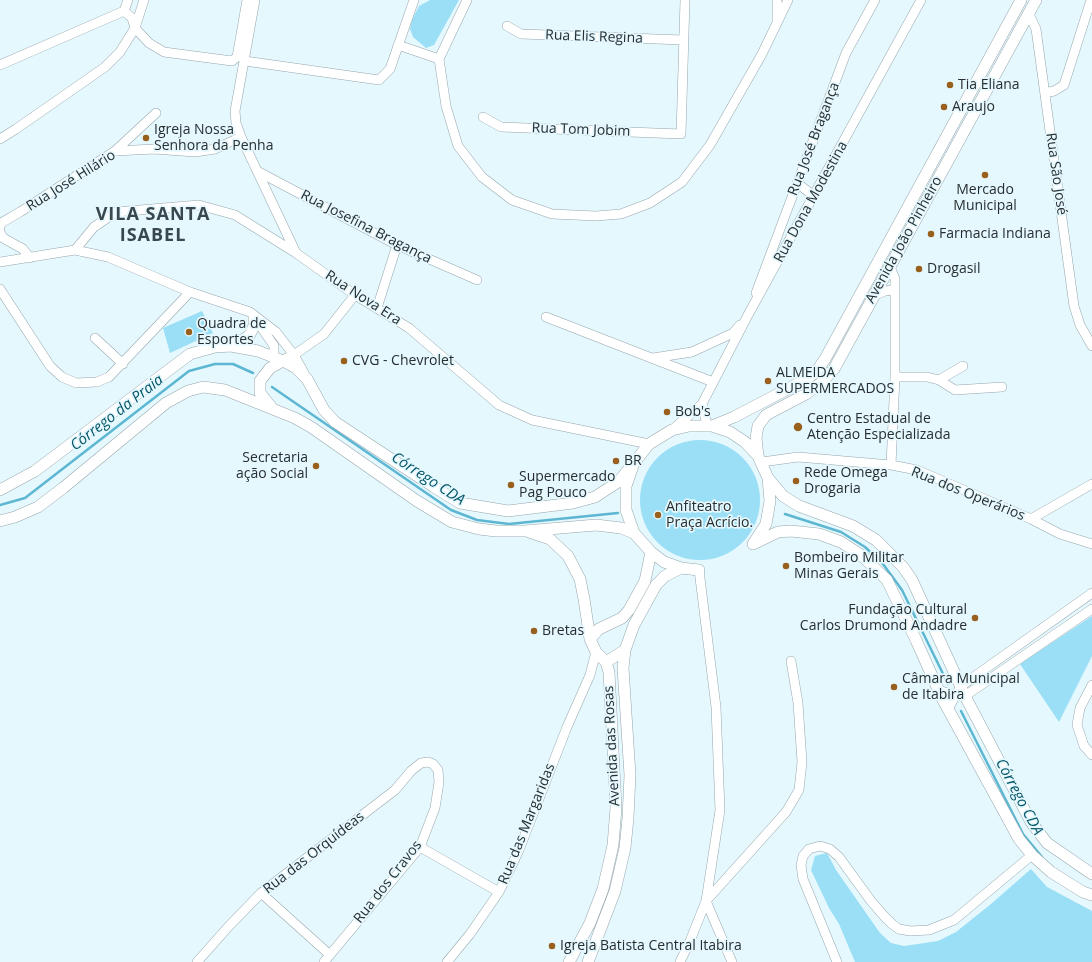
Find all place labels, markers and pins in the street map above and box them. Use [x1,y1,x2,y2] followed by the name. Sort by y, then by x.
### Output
[958,77,1020,93] place label: Tia Eliana
[945,80,955,90] marker: Tia Eliana
[952,99,995,115] place label: Araujo
[939,102,949,112] marker: Araujo
[154,122,273,154] place label: Igreja Nossa Senhora da Penha
[141,133,151,143] marker: Igreja Nossa Senhora da Penha
[980,170,990,180] marker: Mercado Municipal
[953,182,1017,214] place label: Mercado Municipal
[939,226,1051,242] place label: Farmacia Indiana
[926,229,936,239] marker: Farmacia Indiana
[927,261,980,277] place label: Drogasil
[914,264,924,274] marker: Drogasil
[197,316,266,348] place label: Quadra de Esportes
[184,327,194,337] marker: Quadra de Esportes
[352,353,454,369] place label: CVG - Chevrolet
[339,356,349,366] marker: CVG - Chevrolet
[776,365,894,398] place label: ALMEIDA SUPERMERCADOS
[763,376,773,386] marker: ALMEIDA SUPERMERCADOS
[675,404,711,420] place label: Bob's
[662,407,672,417] marker: Bob's
[807,411,950,444] place label: Centro Estadual de Atenção Especializada
[792,421,804,433] marker: Centro Estadual de Atenção Especializada
[236,450,308,482] place label: Secretaria ação Social
[624,453,642,469] place label: BR
[611,456,621,466] marker: BR
[311,461,321,471] marker: Secretaria ação Social
[804,465,888,498] place label: Rede Omega Drogaria
[519,469,615,502] place label: Supermercado Pag Pouco
[791,476,801,486] marker: Rede Omega Drogaria
[506,480,516,490] marker: Supermercado Pag Pouco
[666,499,753,532] place label: Anfiteatro Praça Acrício.
[653,510,663,520] marker: Anfiteatro Praça Acrício.
[794,550,904,582] place label: Bombeiro Militar Minas Gerais
[781,561,791,571] marker: Bombeiro Militar Minas Gerais
[800,602,967,634] place label: Fundação Cultural Carlos Drumond Andadre
[970,613,980,623] marker: Fundação Cultural Carlos Drumond Andadre
[542,623,584,639] place label: Bretas
[529,626,539,636] marker: Bretas
[902,671,1020,704] place label: Câmara Municipal de Itabira
[889,682,899,692] marker: Câmara Municipal de Itabira
[560,938,742,954] place label: Igreja Batista Central Itabira
[547,941,557,951] marker: Igreja Batista Central Itabira

